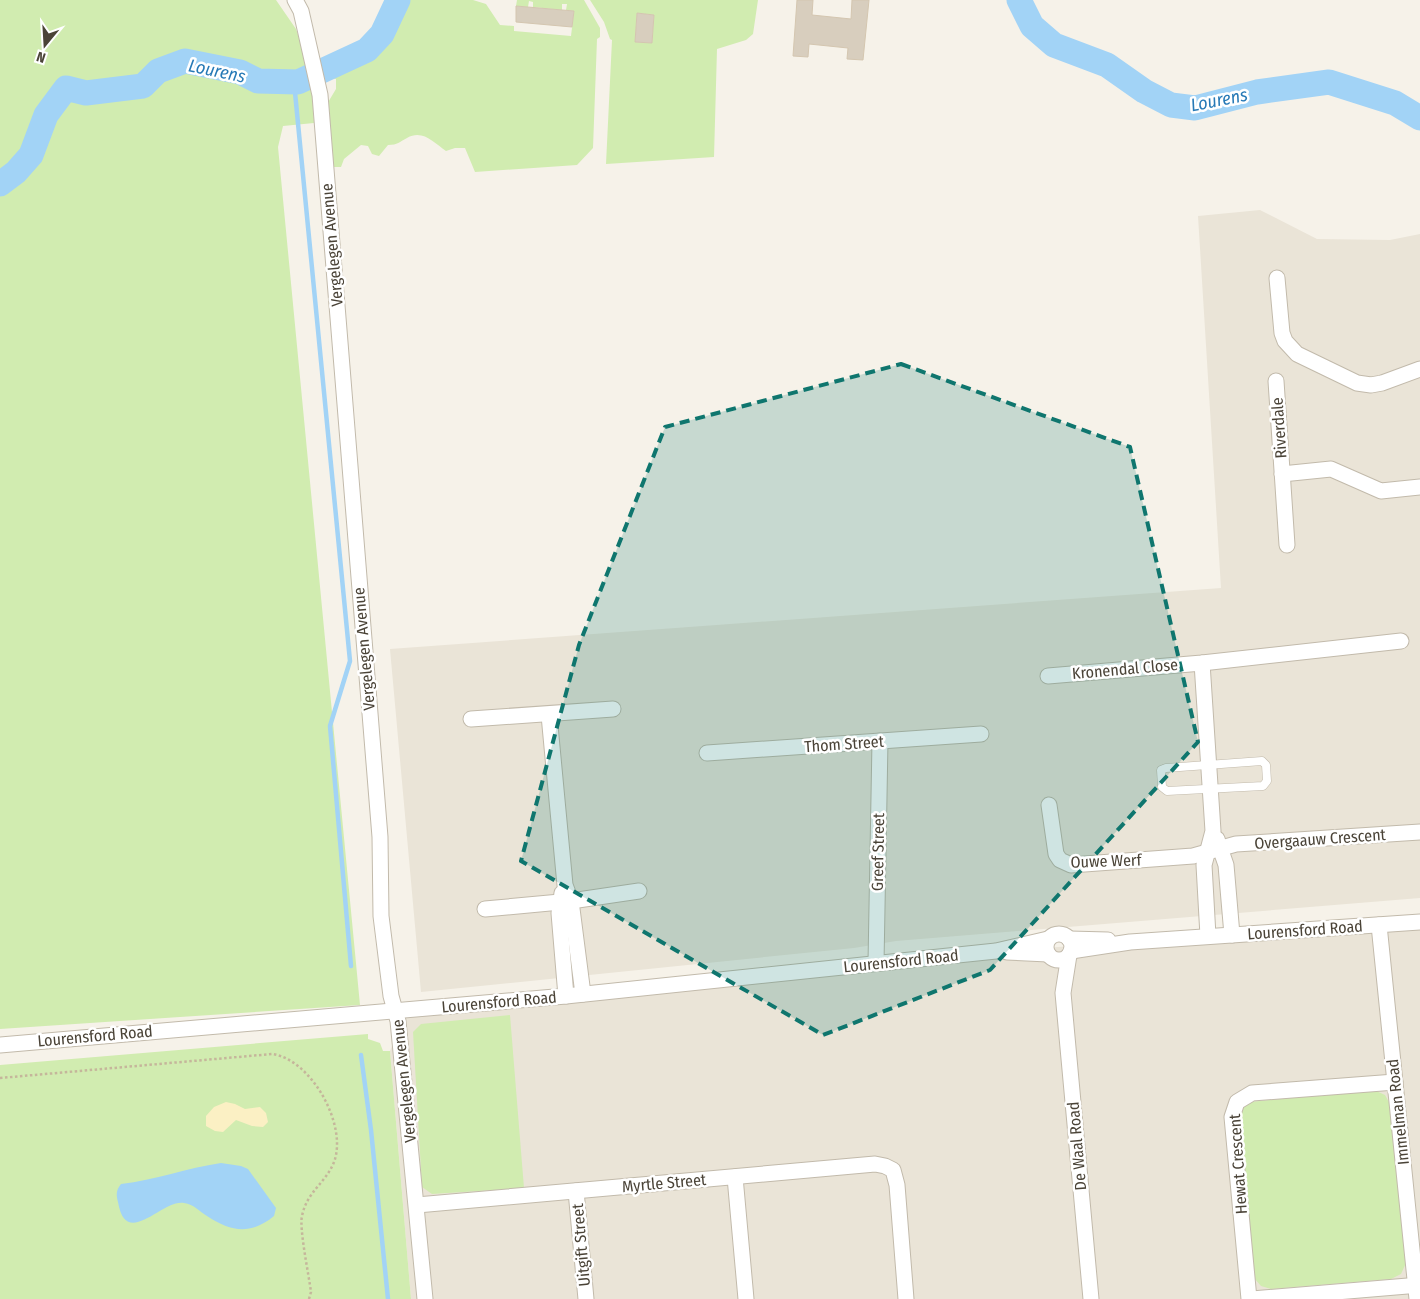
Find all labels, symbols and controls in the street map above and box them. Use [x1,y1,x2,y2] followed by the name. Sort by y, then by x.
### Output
[20,20,70,70] north arrow
[35,48,48,66] text: N
[187,54,248,88] water label: Lourens
[1189,84,1250,116] water label: Lourens
[317,182,347,307] street label: Vergelegen Avenue
[1267,397,1291,459] street label: Riverdale
[349,586,379,711] street label: Vergelegen Avenue
[1071,655,1179,683] street label: Kronendal Close
[804,732,885,756] street label: Thom Street
[868,812,888,891] street label: Greef Street
[1254,825,1387,853] street label: Overgaauw Crescent
[1070,850,1143,872] street label: Ouwe Werf
[1247,916,1363,944] street label: Lourensford Road
[843,946,959,976] street label: Lourensford Road
[441,987,557,1017] street label: Lourensford Road
[388,1018,420,1143] street label: Vergelegen Avenue
[37,1021,153,1051] street label: Lourensford Road
[1383,1058,1413,1166] street label: Immelman Road
[1064,1101,1090,1191] street label: De Waal Road
[1225,1112,1251,1215] street label: Hewat Crescent
[621,1170,708,1196] street label: Myrtle Street
[568,1202,594,1287] street label: Uitgift Street

